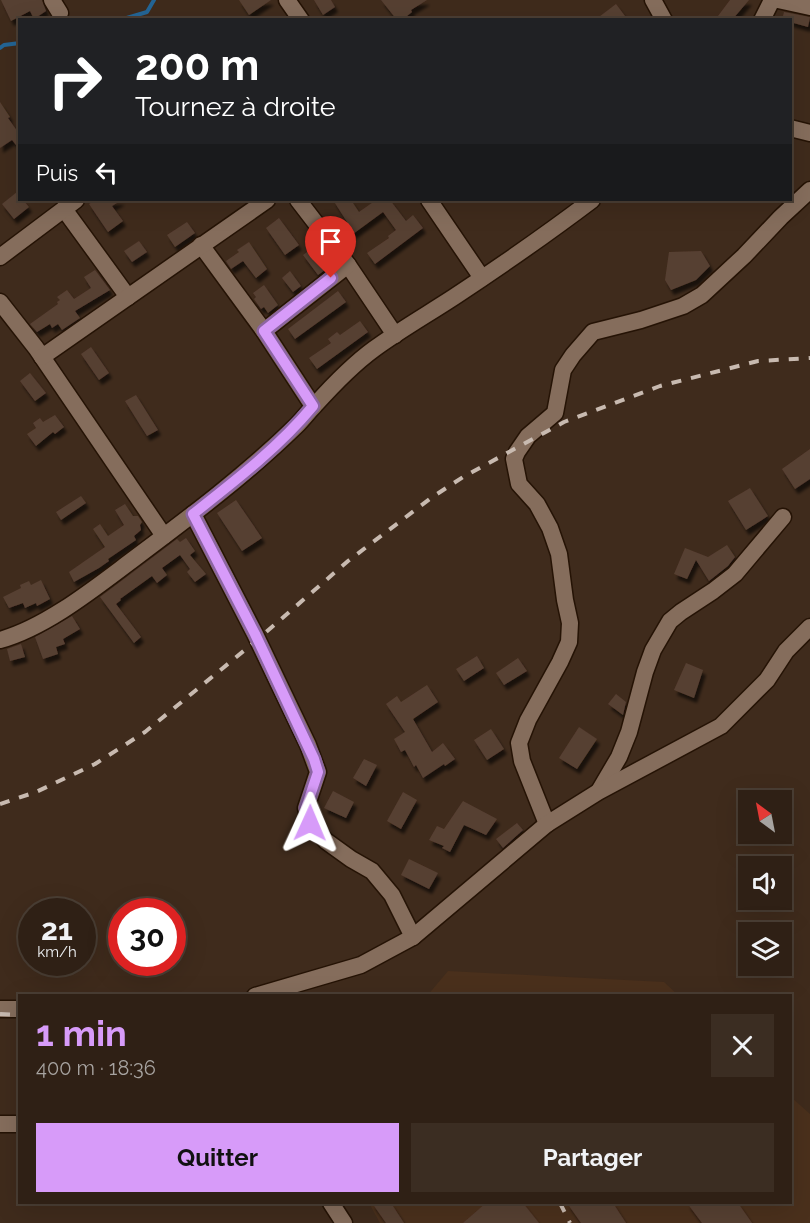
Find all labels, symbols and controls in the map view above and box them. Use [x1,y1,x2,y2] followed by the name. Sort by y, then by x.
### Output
[135,41,259,90] text: 200 m
[36,42,114,120] icon: right
[135,91,336,122] text: Tournez à droite
[90,156,123,189] icon: left
[36,160,78,186] text: Puis
[305,216,356,278] pin
[314,225,347,258] icon: arrive
[738,790,792,844] north arrow
[738,790,792,976] map controls
[278,791,342,855] position arrow
[738,856,792,910] button: sound
[108,898,186,976] speed limit sign: 30
[41,912,73,947] text: 21
[738,922,792,976] button: layers
[37,943,77,961] text: km/h
[36,1012,127,1054] text: 1 min
[711,1014,774,1077] button: close
[36,1056,156,1080] text: 400 m · 18:36
[36,1123,399,1192] button: Quitter
[411,1123,774,1192] button: Partager

